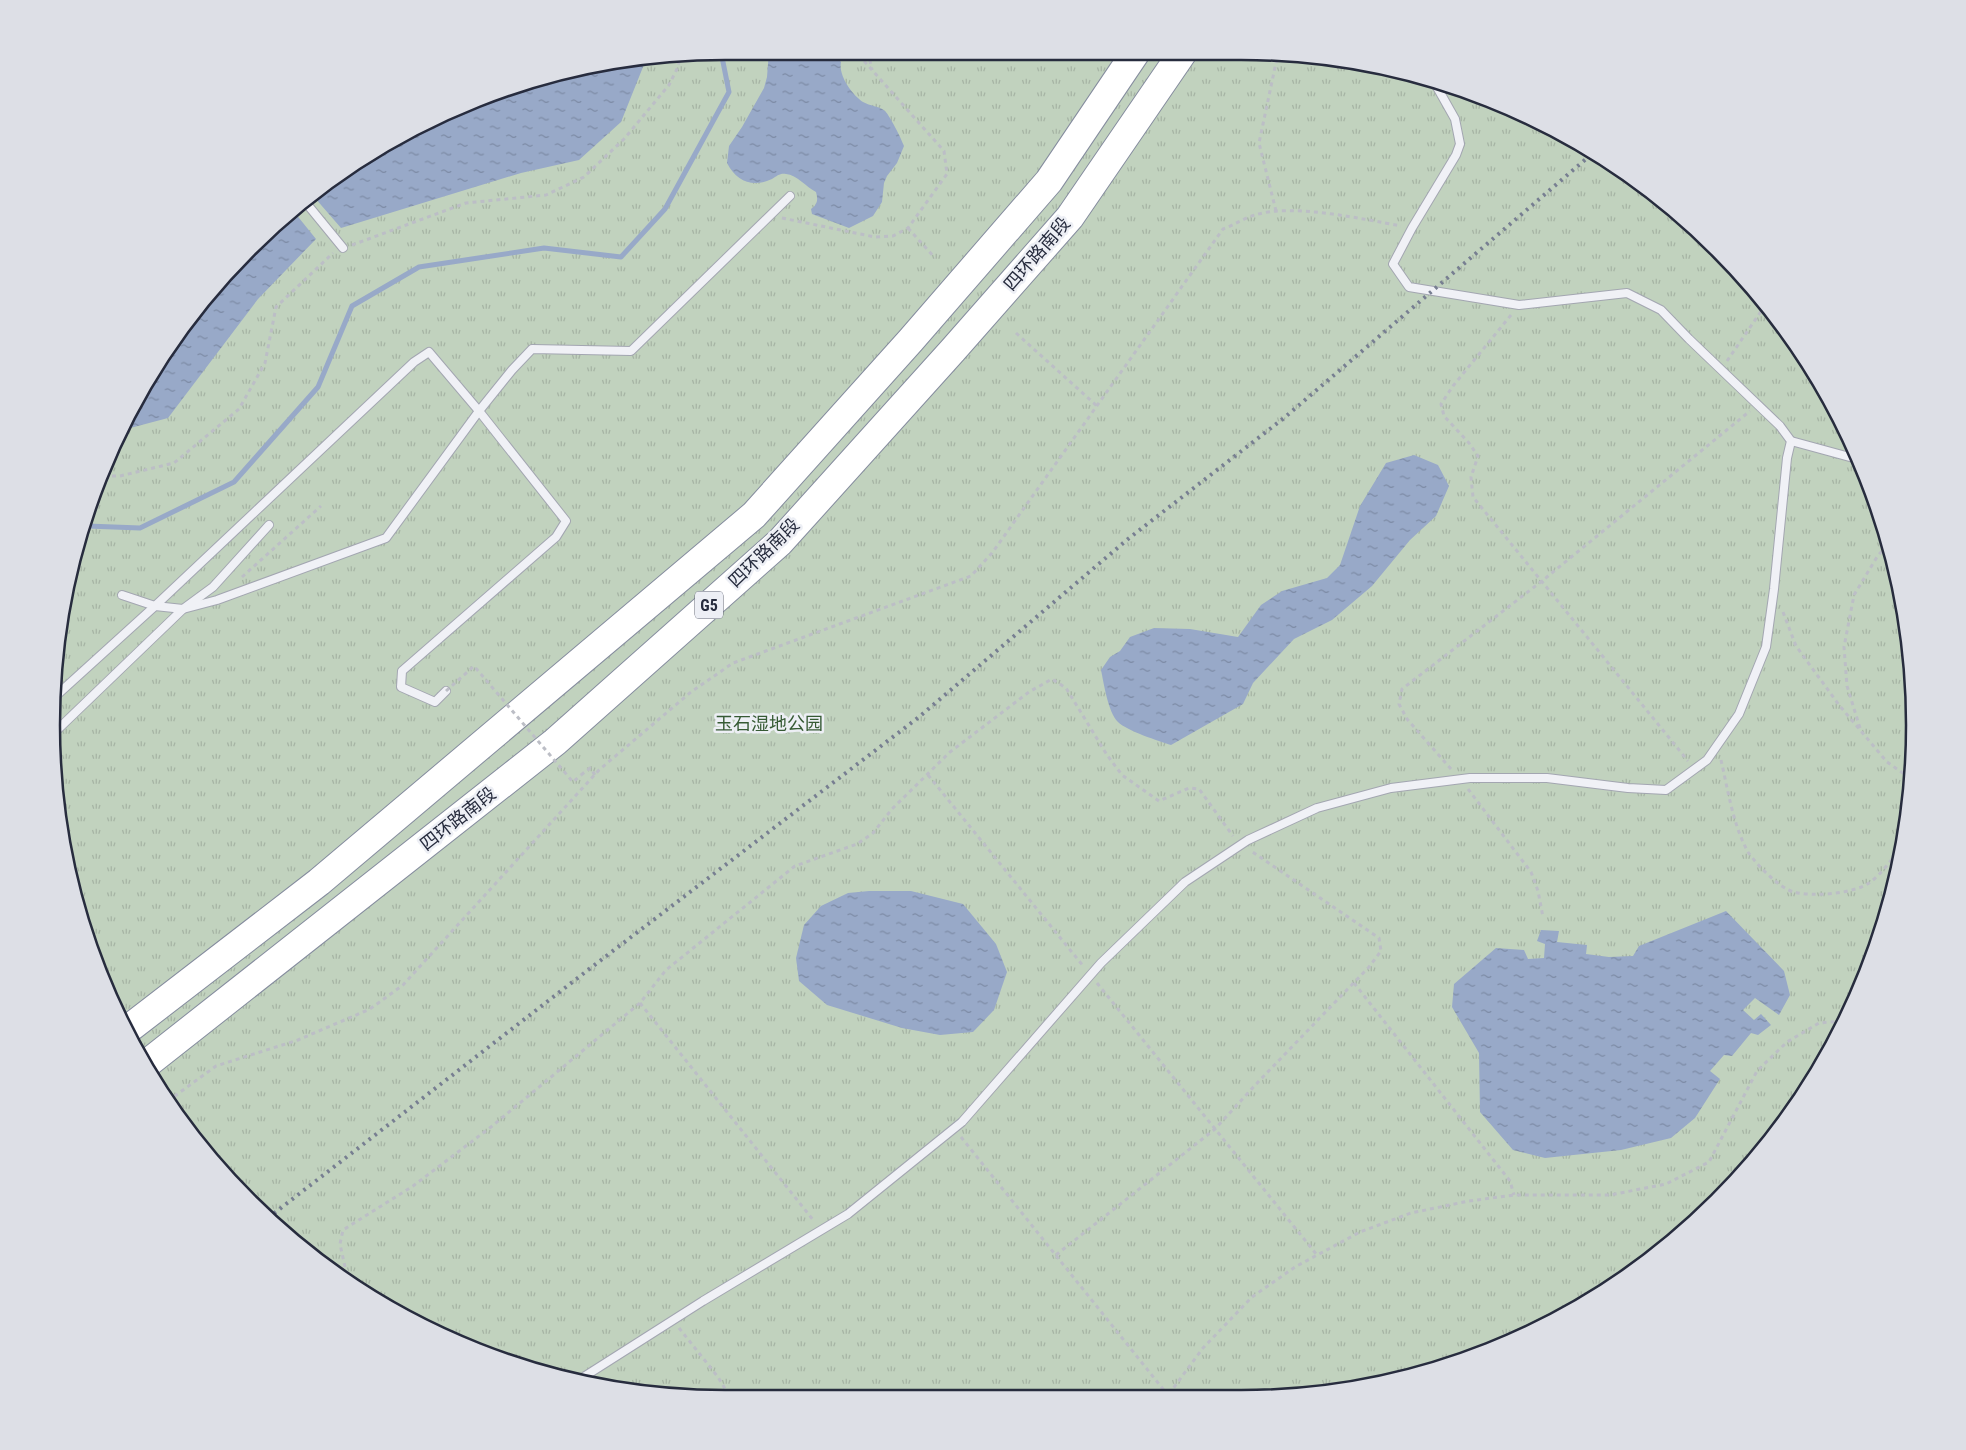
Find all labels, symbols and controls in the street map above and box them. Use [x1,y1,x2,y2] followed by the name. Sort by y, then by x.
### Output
[999,213,1074,295] street label: 四环路南段
[724,514,803,591] street label: 四环路南段
[695,592,723,618] road number: G5
[715,713,823,734] park label: 玉石湿地公园
[416,783,500,855] street label: 四环路南段

